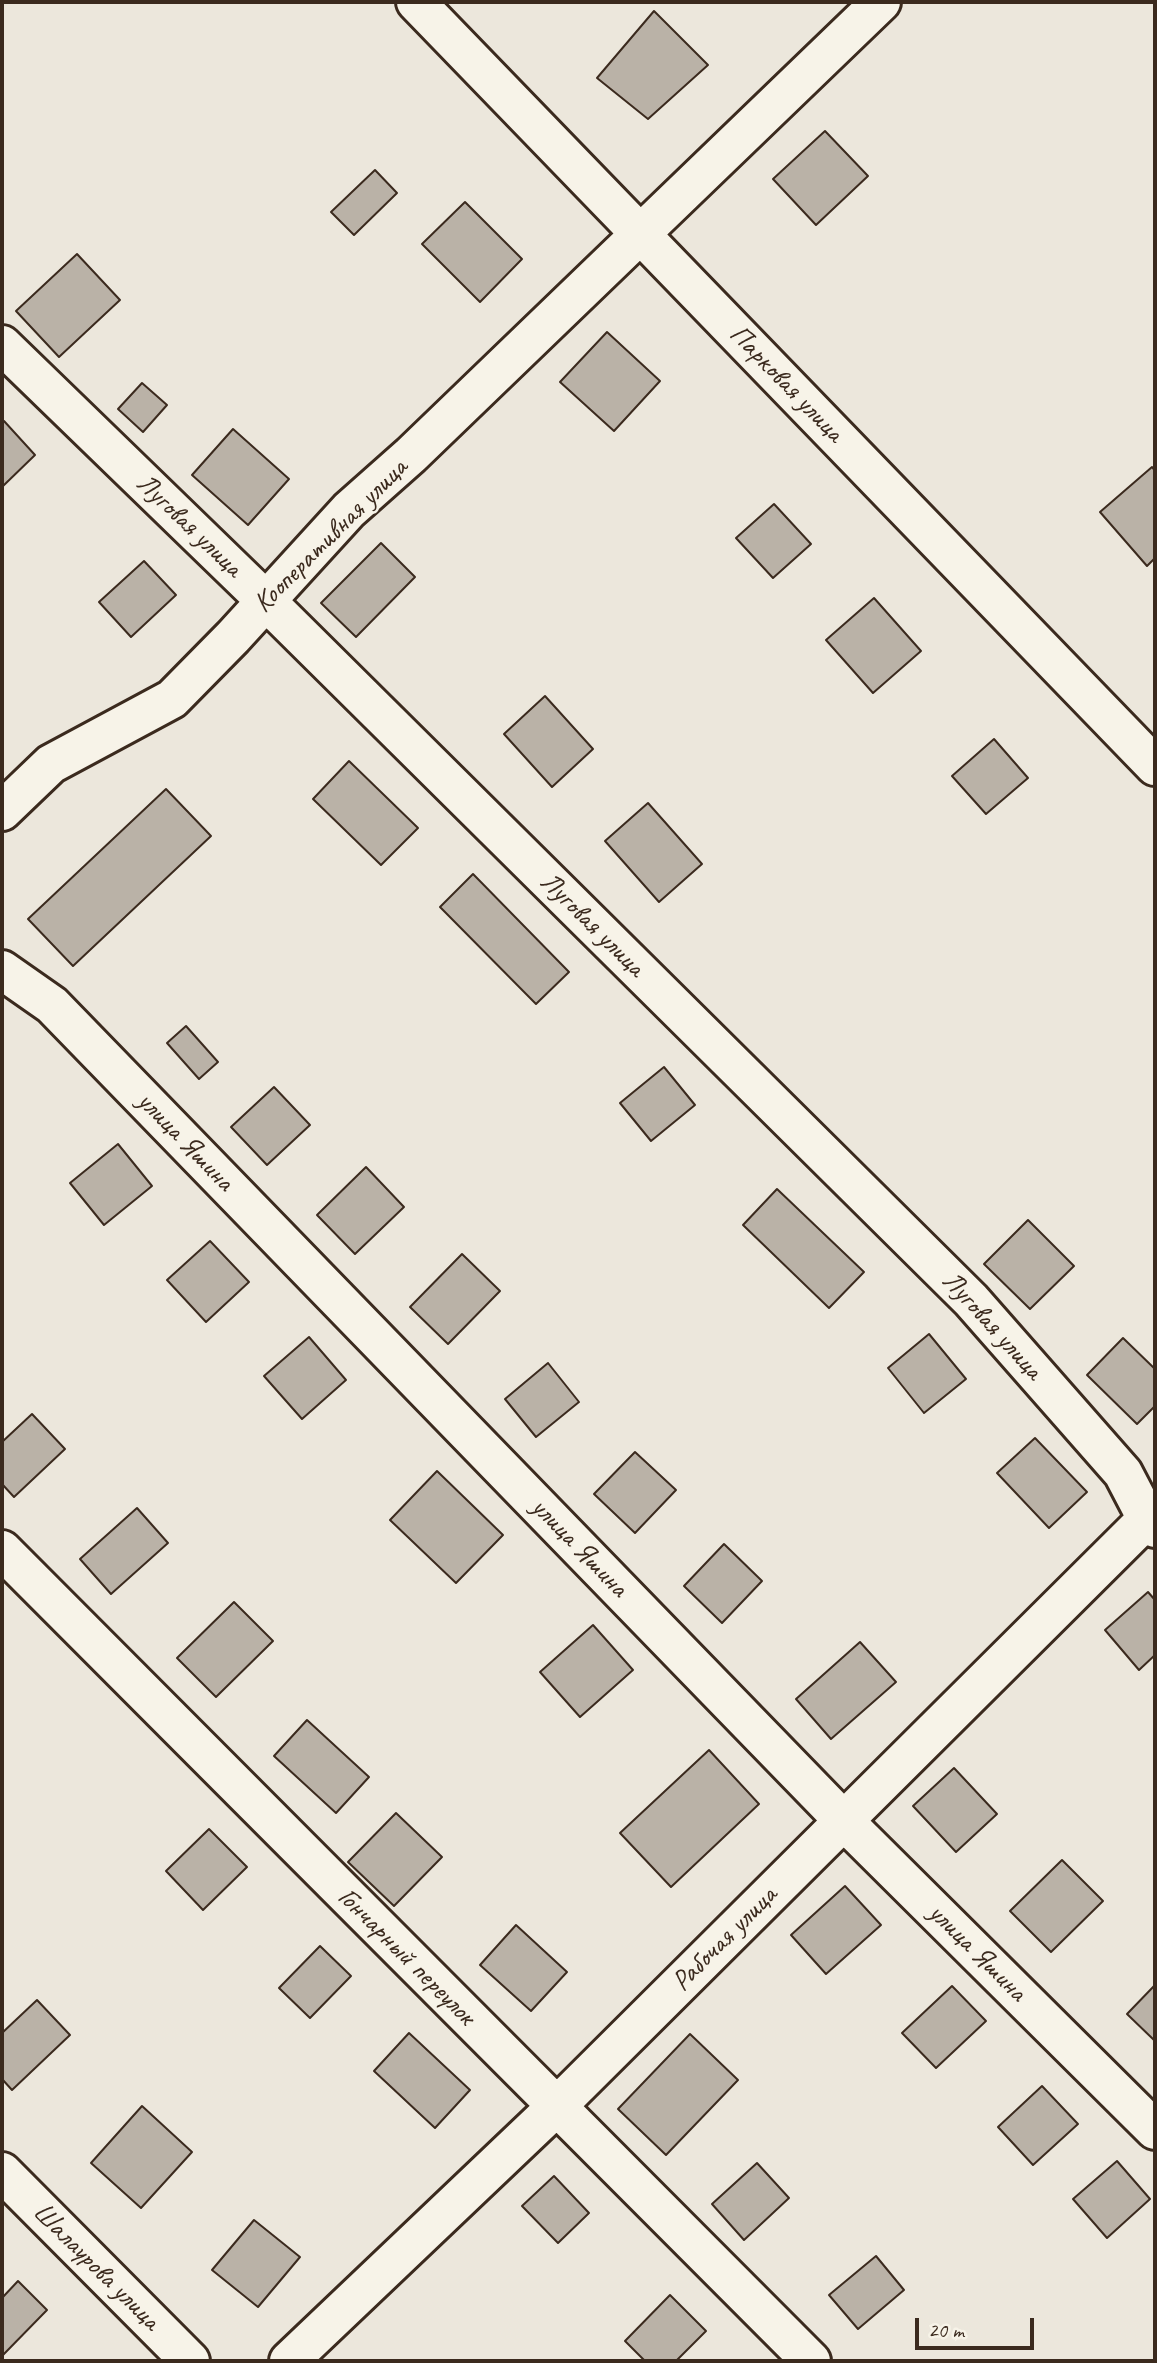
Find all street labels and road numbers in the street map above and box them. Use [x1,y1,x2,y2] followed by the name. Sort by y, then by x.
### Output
[722,318,850,450] street label: Парковая улица
[247,452,415,620] street label: Кооперативная улица
[129,467,249,585] street label: Луговая улица
[533,866,651,984] street label: Луговая улица
[129,1085,241,1199] street label: улица Яшина
[935,1265,1049,1387] street label: Луговая улица
[523,1491,635,1605] street label: улица Яшина
[665,1879,785,1999] street label: Рабочая улица
[330,1881,482,2033] street label: Гончарный переулок
[921,1897,1033,2009] street label: улица Яшина
[25,2196,167,2338] street label: Шалаурова улица

